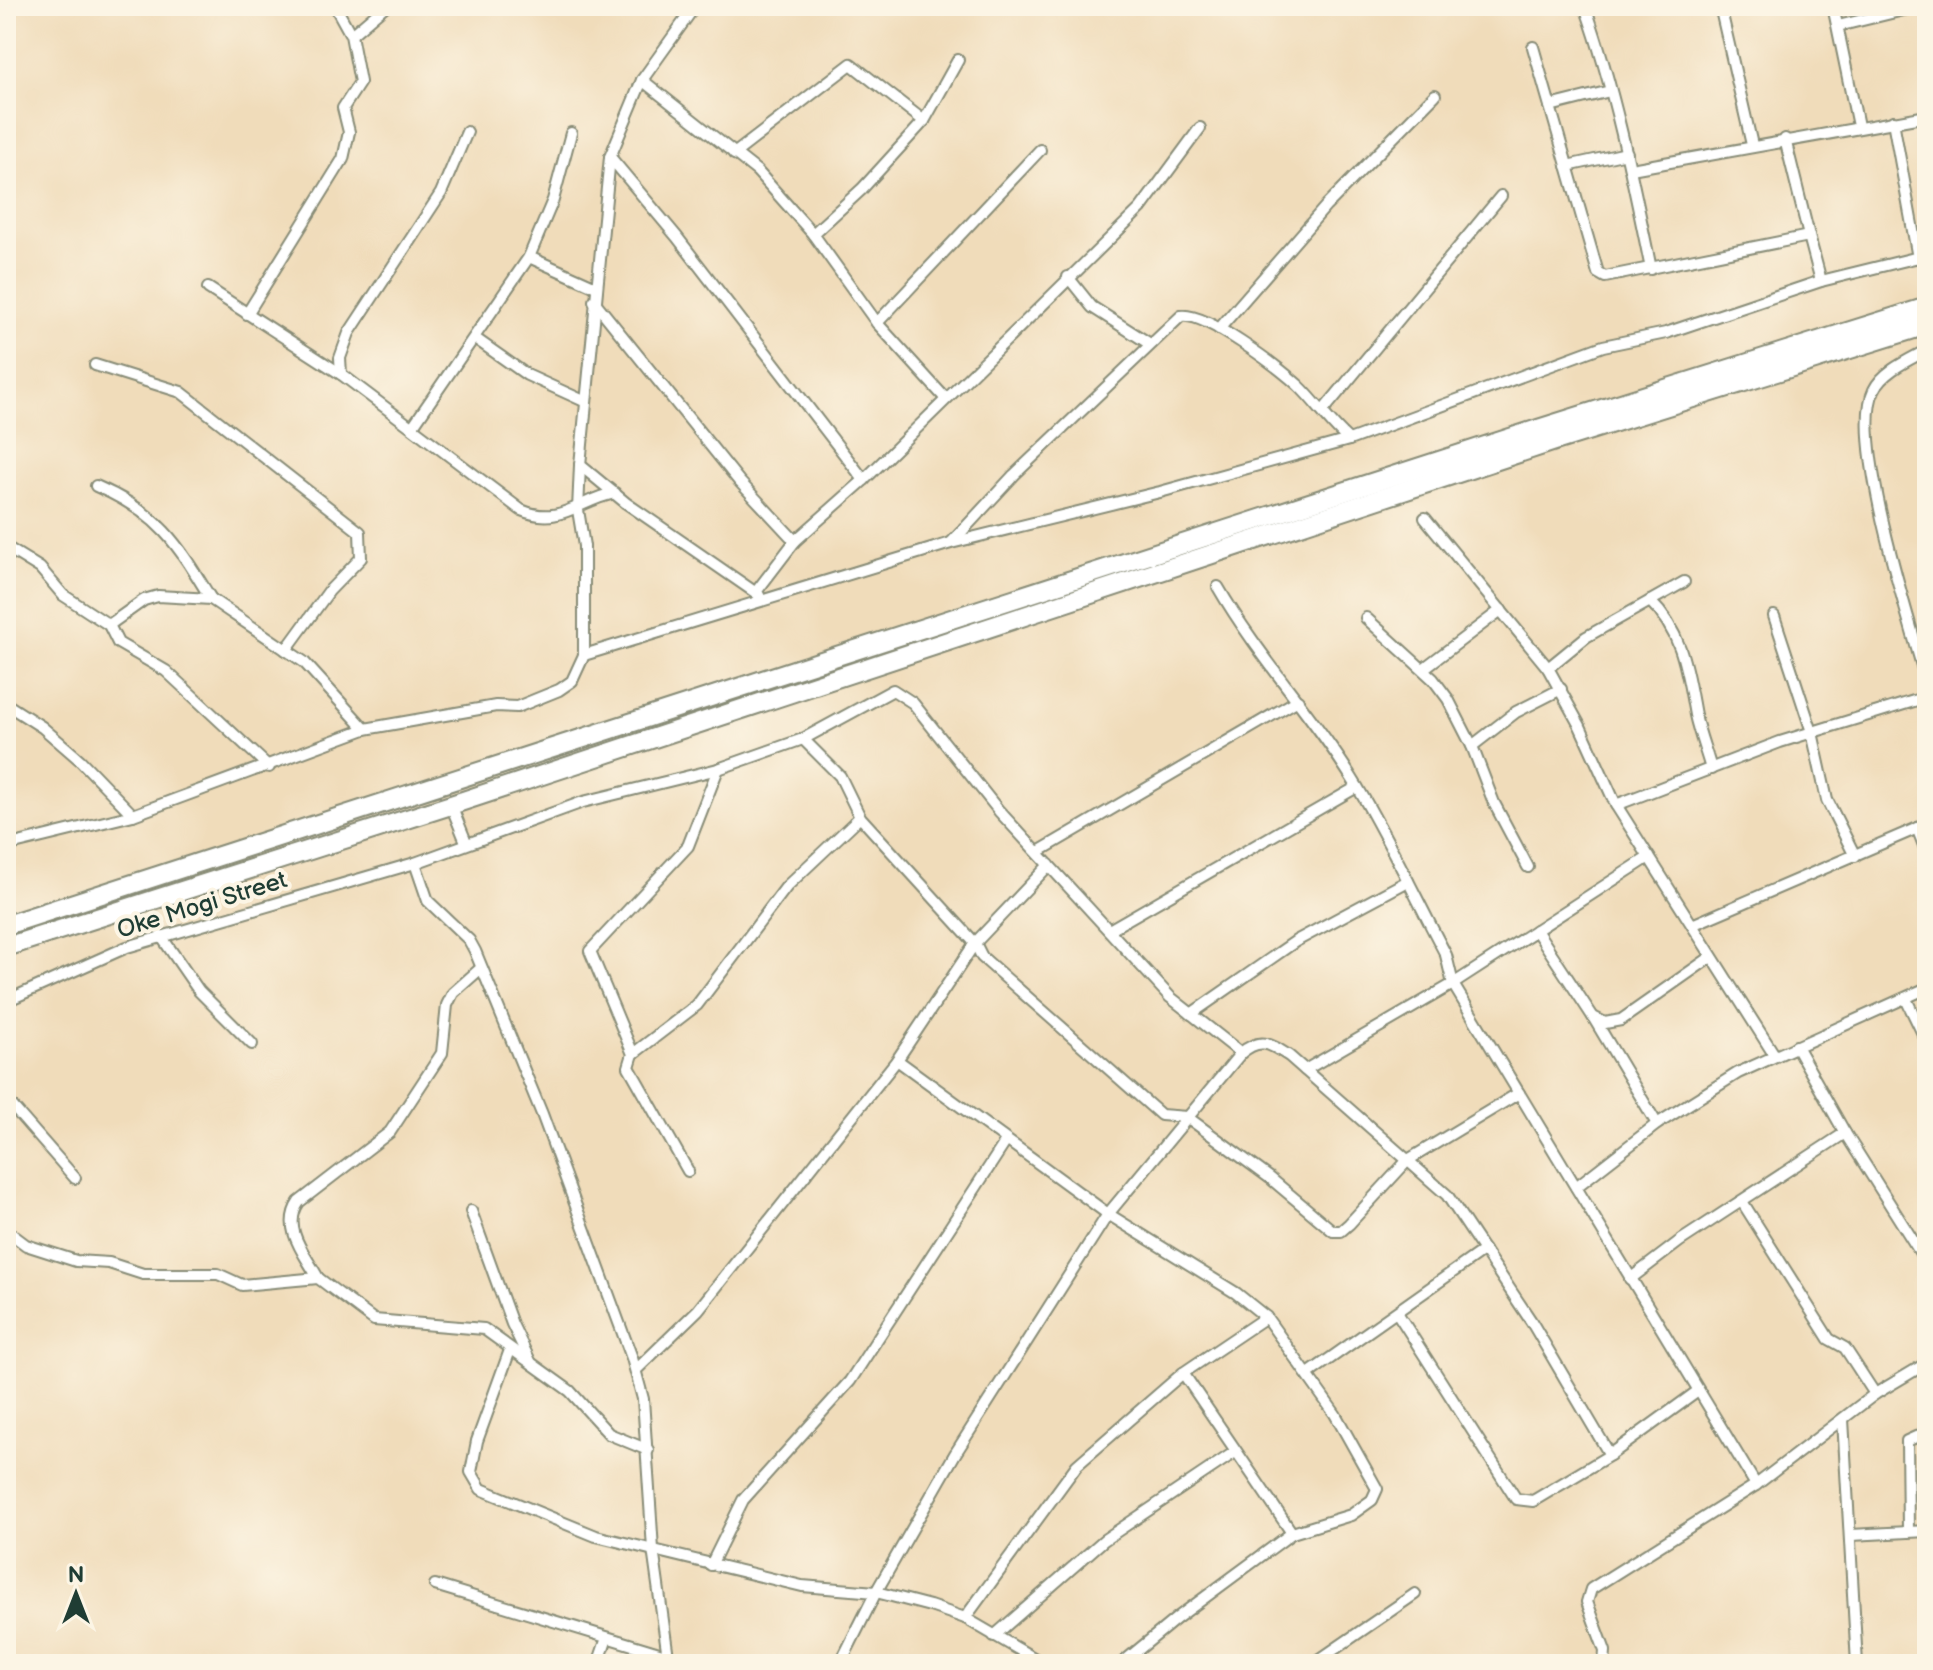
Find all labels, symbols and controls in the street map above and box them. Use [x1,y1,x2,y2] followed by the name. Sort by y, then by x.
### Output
[114,865,291,945] street label: Oke Mogi Street
[36,1554,116,1634] north arrow
[68,1562,84,1589] text: N

